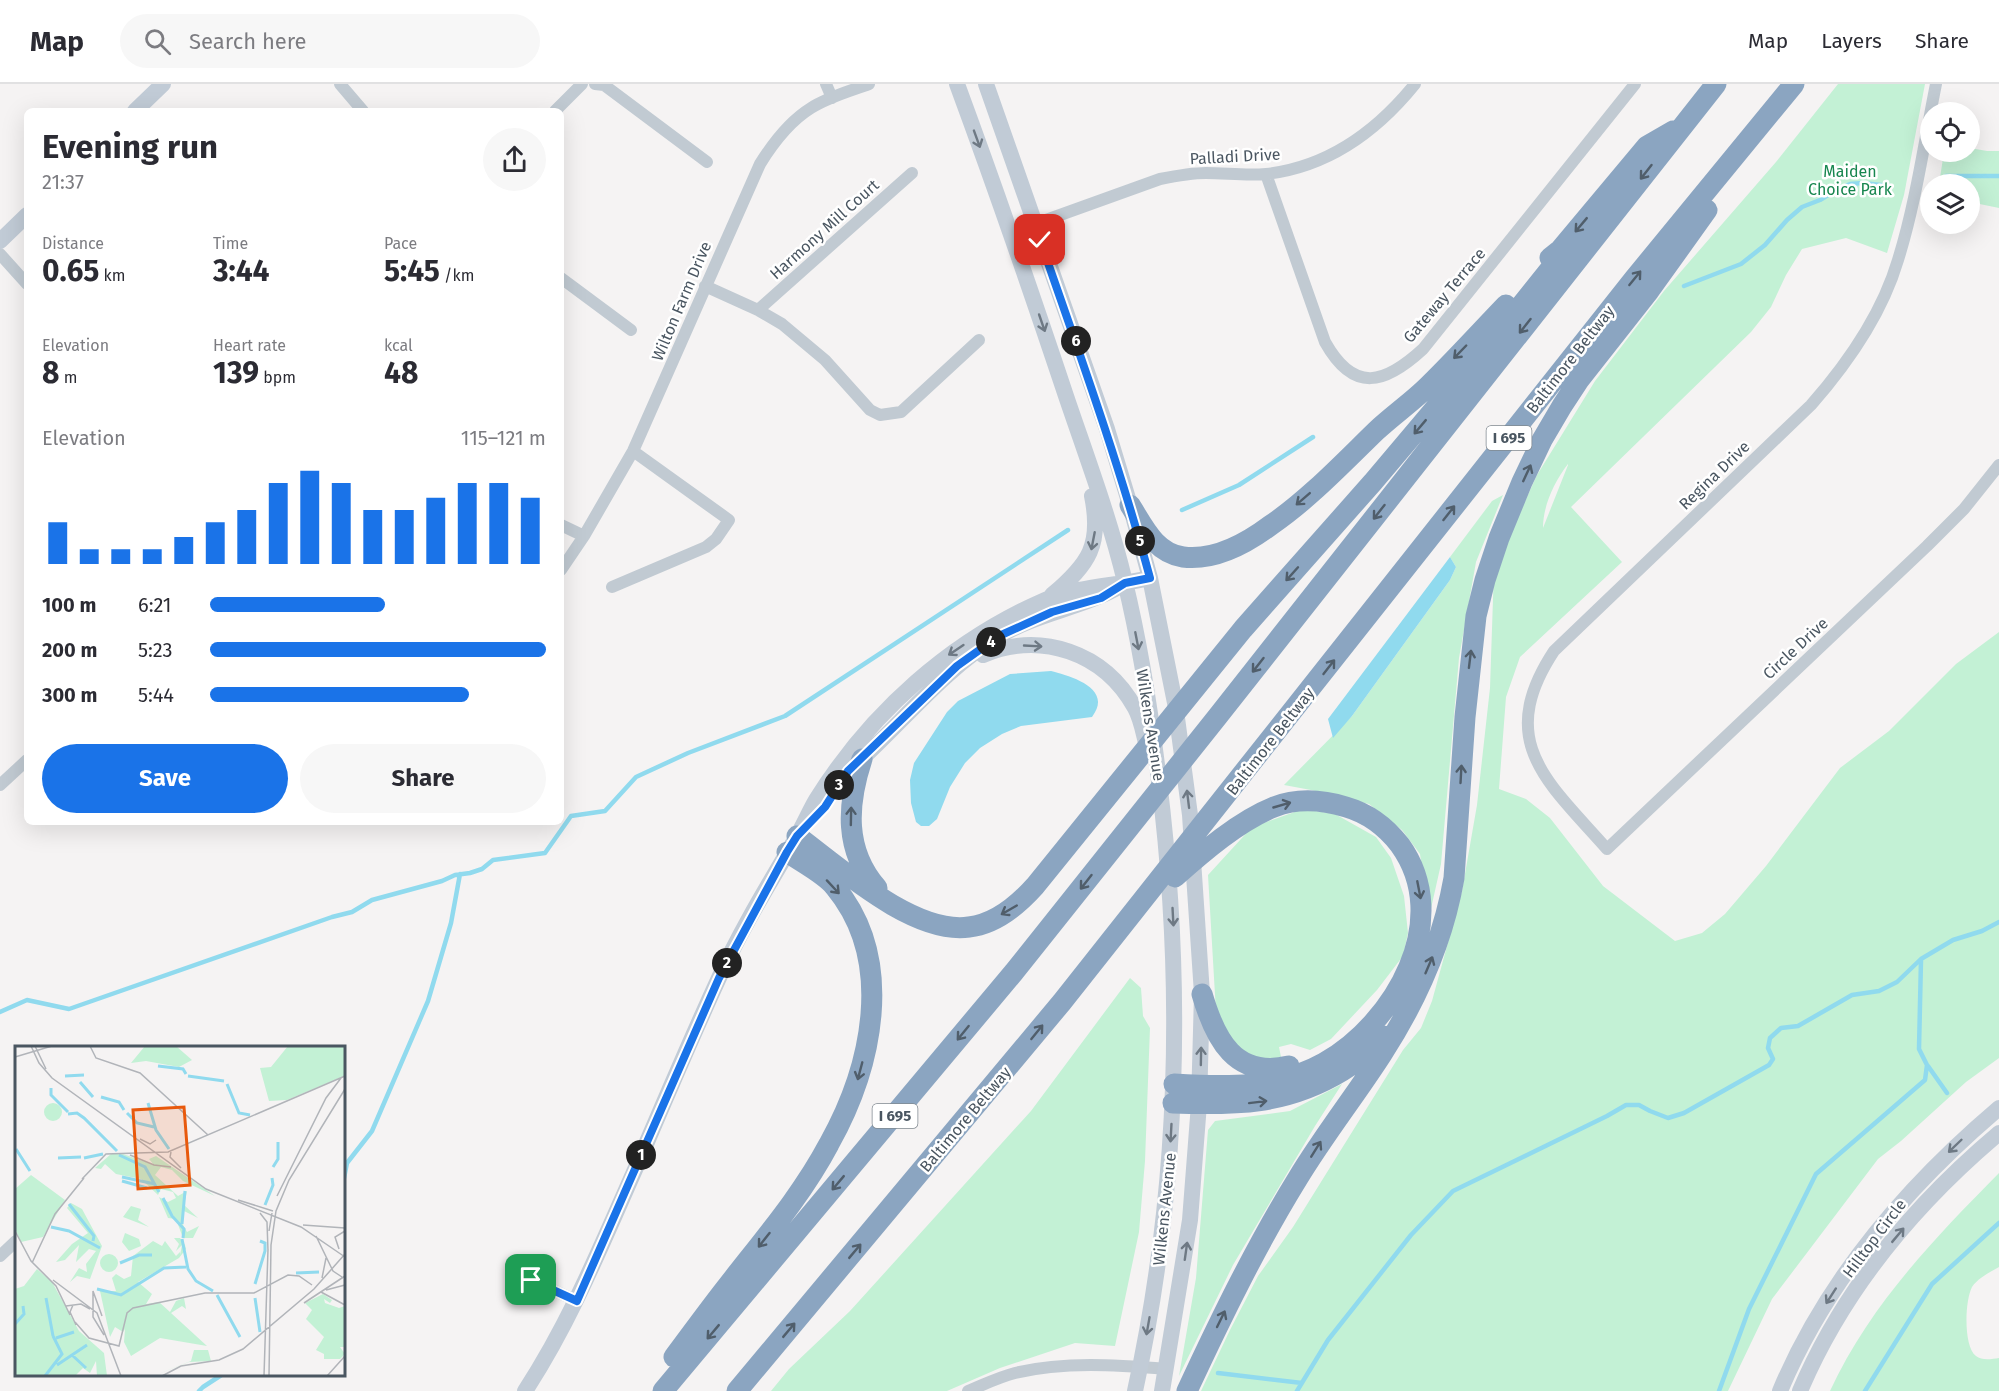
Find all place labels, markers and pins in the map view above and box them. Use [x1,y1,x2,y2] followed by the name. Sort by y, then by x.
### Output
[1014,214,1065,265] pin
[1061,326,1091,356] pin: 6
[1125,526,1155,556] pin: 5
[976,627,1006,657] pin: 4
[824,770,854,800] pin: 3
[712,948,742,978] pin: 2
[626,1140,656,1170] pin: 1
[505,1254,556,1305] pin

